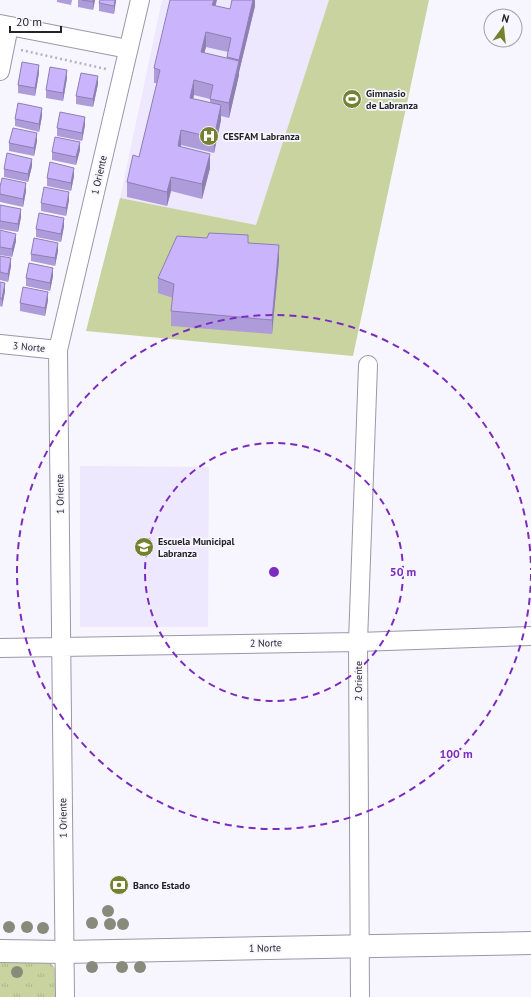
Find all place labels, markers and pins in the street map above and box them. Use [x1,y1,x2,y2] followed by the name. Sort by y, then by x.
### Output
[366,87,418,112] place label: Gimnasio de Labranza
[341,88,363,110] sports icon: Gimnasio de Labranza
[198,125,220,147] hospital icon: CESFAM Labranza
[223,130,300,143] place label: CESFAM Labranza
[158,535,235,560] place label: Escuela Municipal Labranza
[133,536,155,558] school or university icon: Escuela Municipal Labranza
[267,565,281,579] centre of rings
[108,874,130,896] bank icon: Banco Estado
[133,879,191,892] place label: Banco Estado

